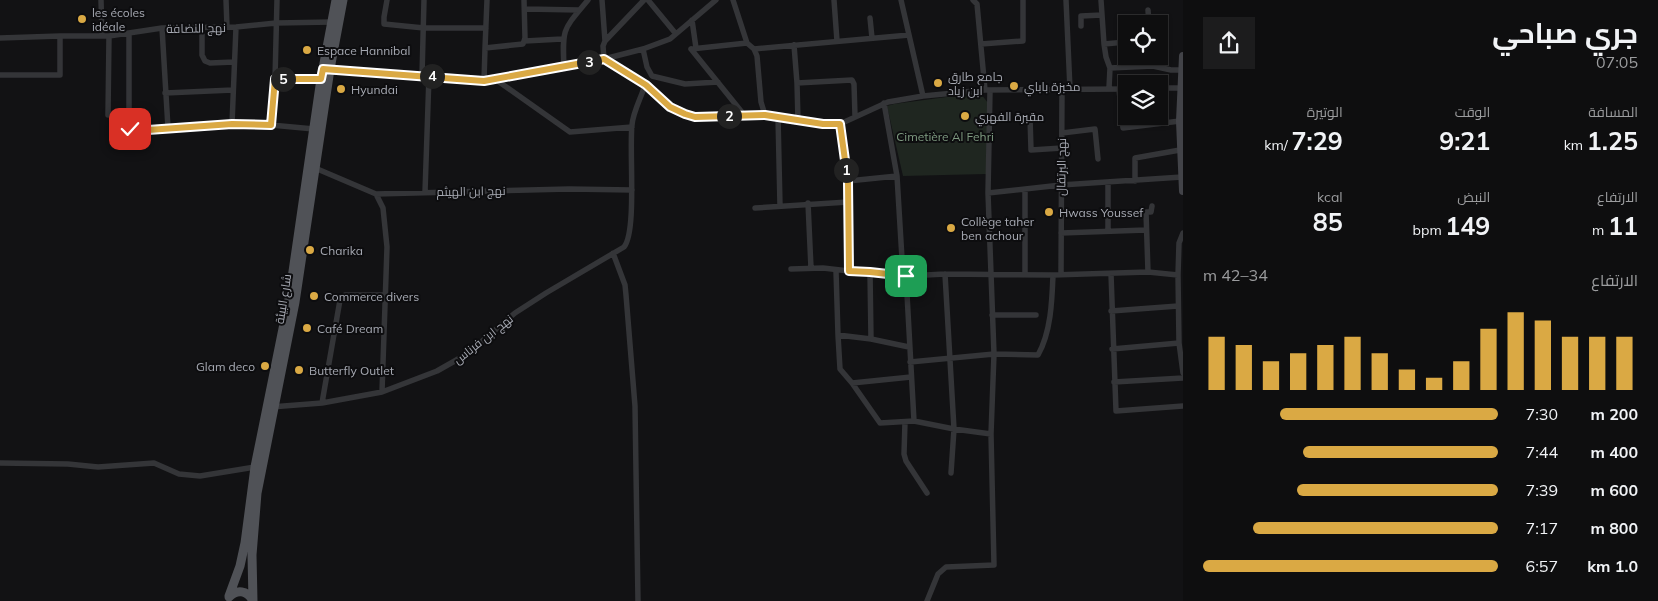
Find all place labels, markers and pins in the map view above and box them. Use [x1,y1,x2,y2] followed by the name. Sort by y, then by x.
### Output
[92,5,145,34] place label: les écoles idéale
[76,13,88,25] marker: les écoles idéale
[317,43,410,58] place label: Espace Hannibal
[301,44,313,56] marker: Espace Hannibal
[576,50,602,74] pin: 3
[420,64,444,88] pin: 4
[270,66,296,92] pin: 5
[948,69,1003,98] place label: جامع طارق ابن زياد
[932,77,944,89] marker: جامع طارق ابن زياد
[1024,79,1080,97] place label: مخبزة باباي
[1008,80,1020,92] marker: مخبزة باباي
[351,82,398,97] place label: Hyundai
[335,83,347,95] marker: Hyundai
[716,104,742,128] pin: 2
[109,108,151,150] pin
[975,109,1044,127] place label: مقبرة الفهري
[959,110,971,122] marker: مقبرة الفهري
[834,158,858,182] pin: 1
[1059,205,1144,220] place label: Hwass Youssef
[1043,206,1055,218] marker: Hwass Youssef
[961,214,1035,243] place label: Collège taher ben achour
[945,222,957,234] marker: Collège taher ben achour
[320,243,363,258] place label: Charika
[304,244,316,256] marker: Charika
[885,255,927,297] pin
[324,289,419,304] place label: Commerce divers
[308,290,320,302] marker: Commerce divers
[317,321,383,336] place label: Café Dream
[301,322,313,334] marker: Café Dream
[196,359,255,374] place label: Glam deco
[259,360,271,372] marker: Glam deco
[309,363,394,378] place label: Butterfly Outlet
[293,364,305,376] marker: Butterfly Outlet

